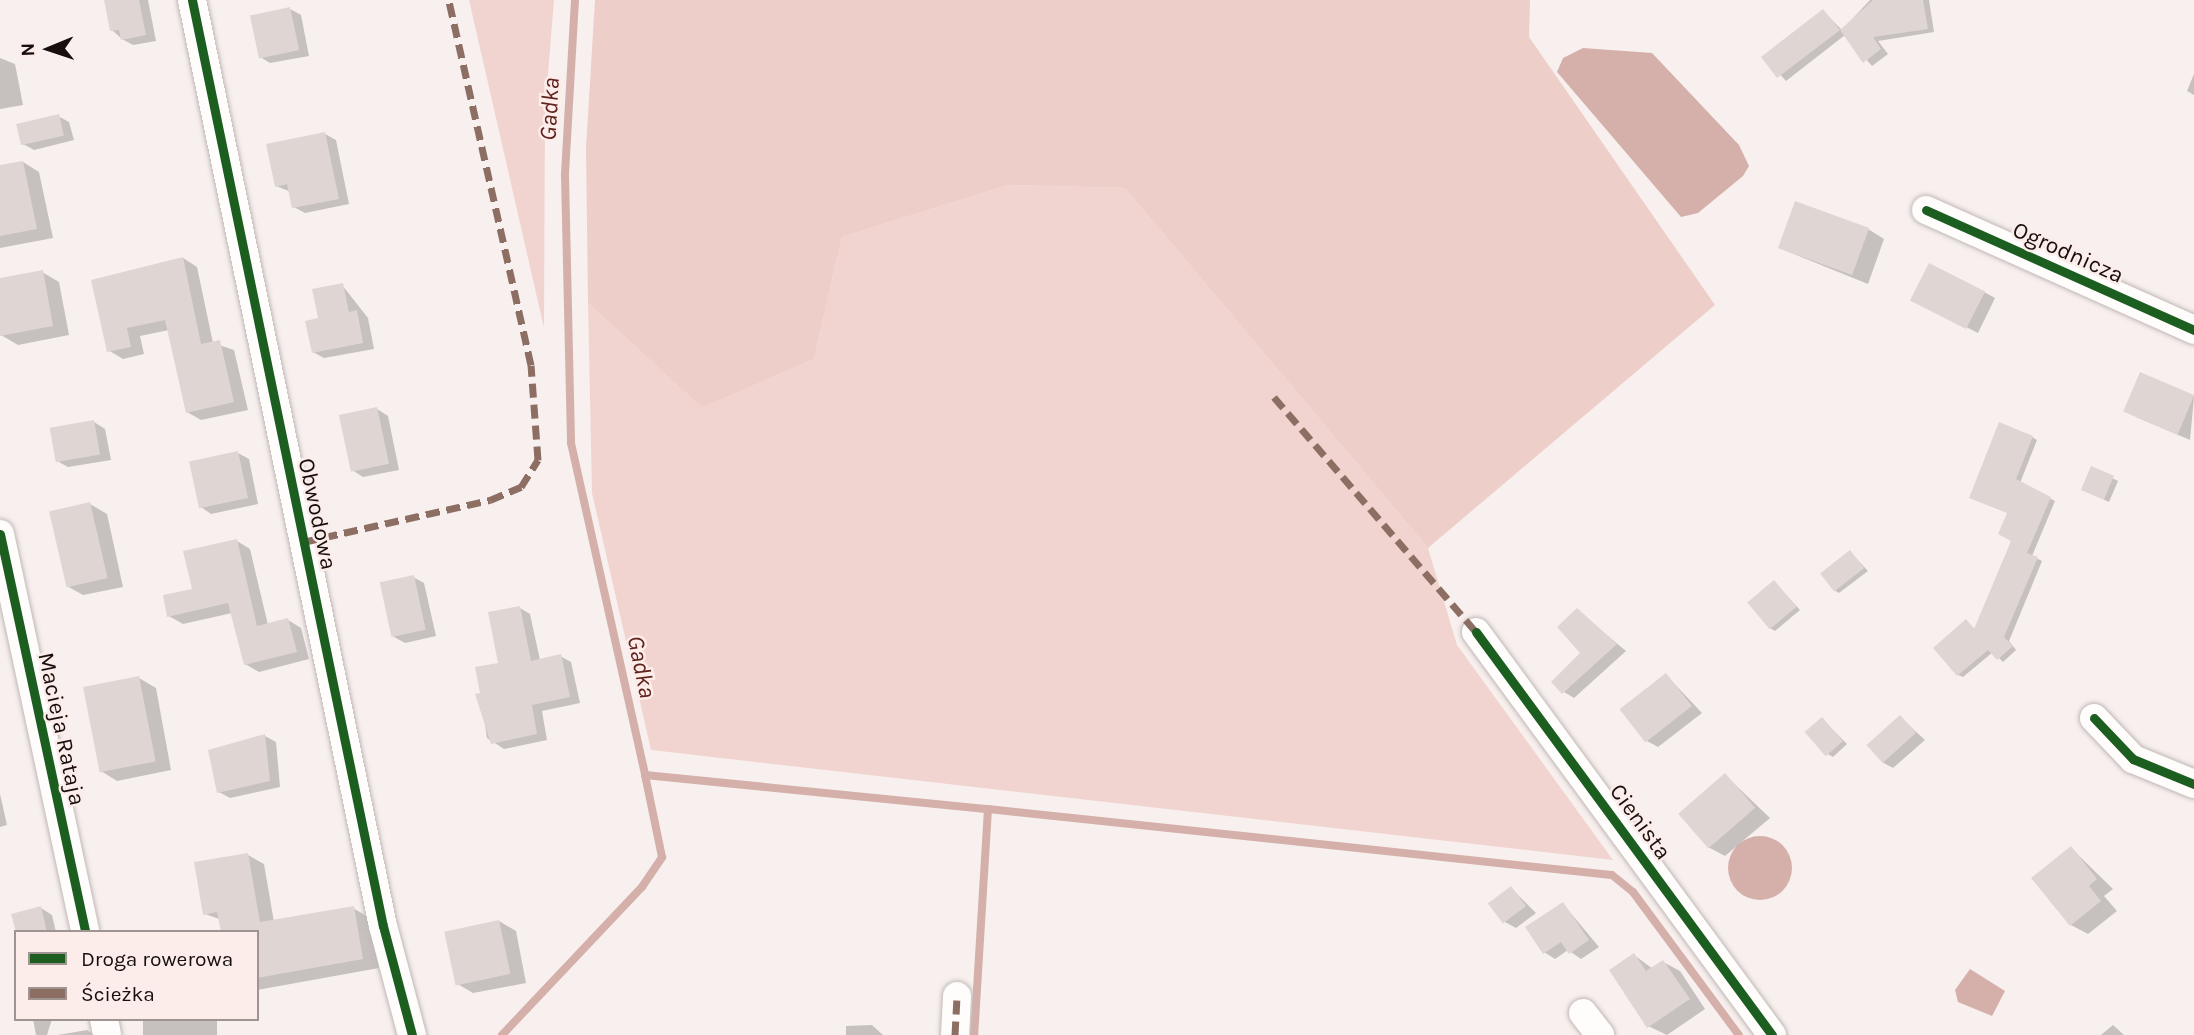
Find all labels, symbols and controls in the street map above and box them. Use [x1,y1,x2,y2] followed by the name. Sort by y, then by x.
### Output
[14,14,84,84] north arrow
[17,43,39,57] text: N
[534,77,566,141] water label: Gadka
[2008,216,2128,290] street label: Ogrodnicza
[292,456,342,572] street label: Obwodowa
[620,633,662,701] water label: Gadka
[31,650,91,808] street label: Macieja Rataja
[1603,779,1677,865] street label: Cienista
[14,930,259,1021] legend
[81,947,233,971] text: Droga rowerowa
[81,982,155,1006] text: Ścieżka

